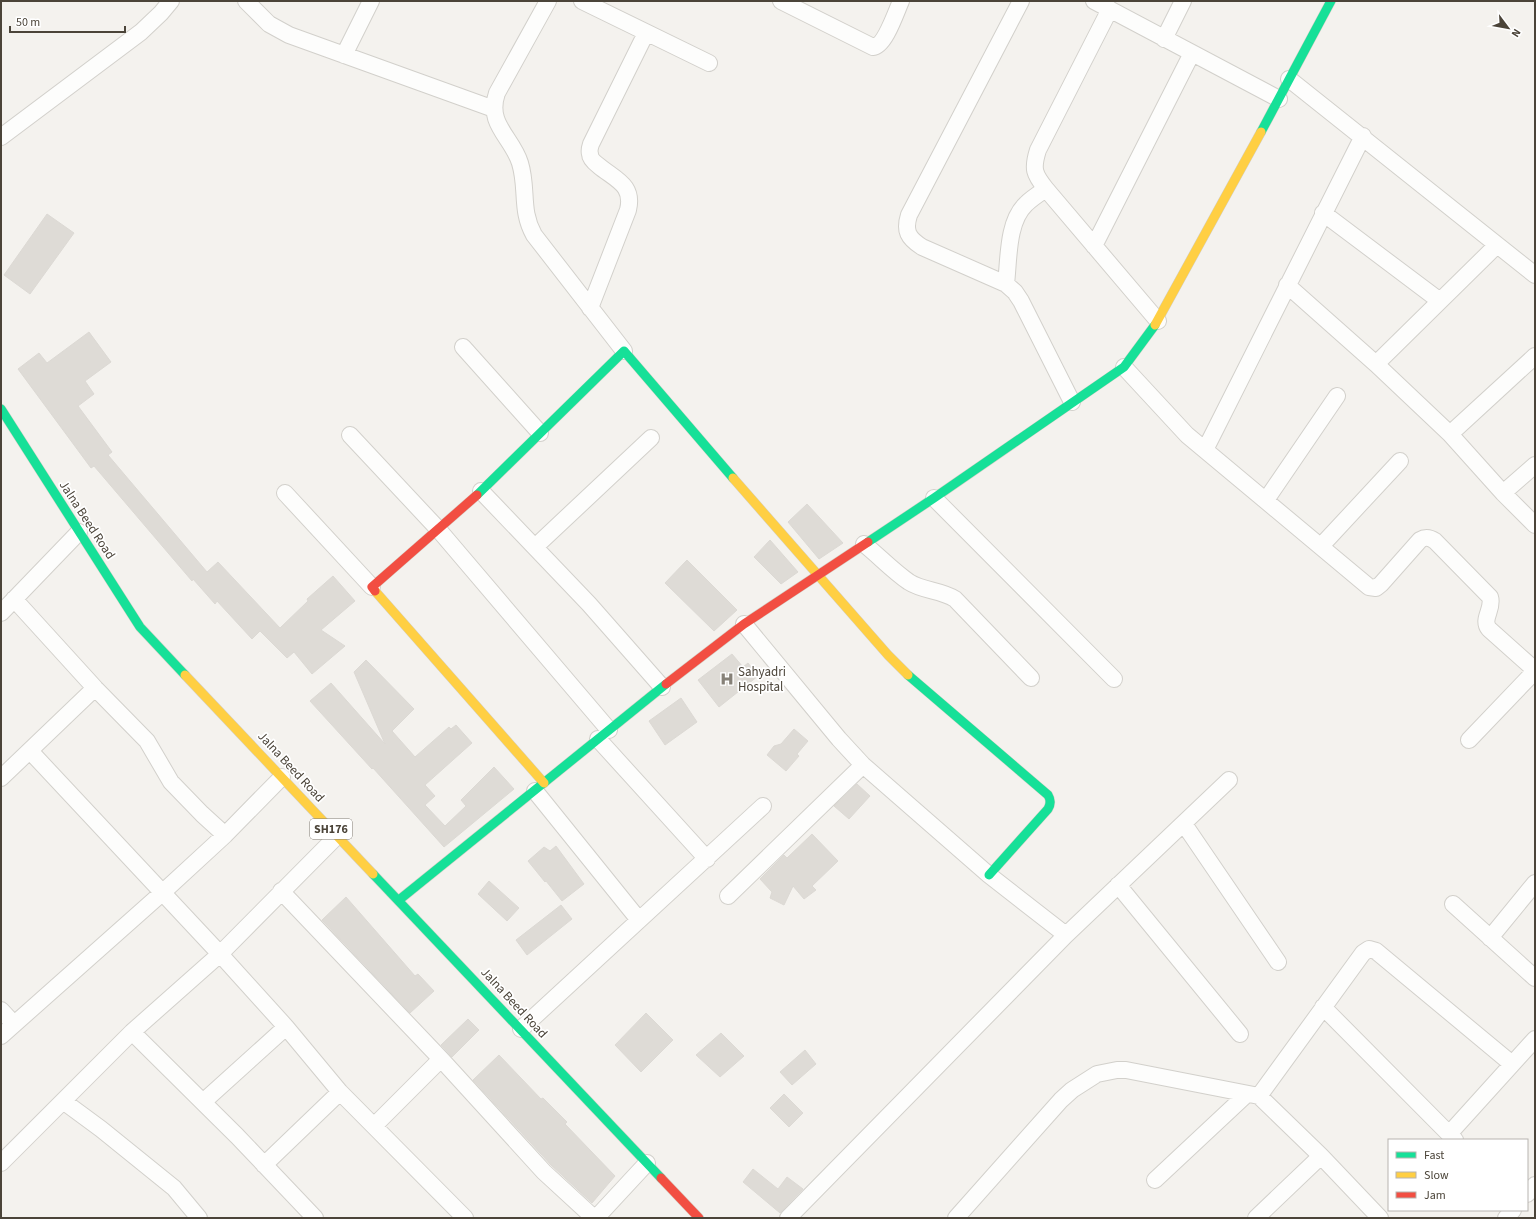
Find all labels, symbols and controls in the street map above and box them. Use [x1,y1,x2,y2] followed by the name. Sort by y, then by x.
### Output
[10,8,125,34] scale bar
[1488,8,1528,48] north arrow
[16,14,40,31] text: 50 m
[1508,26,1524,40] text: N
[55,477,119,563] street label: Jalna Beed Road
[738,663,786,696] place label: Sahyadri Hospital
[719,671,735,687] hospital icon: Sahyadri Hospital
[254,728,328,806] street label: Jalna Beed Road
[310,819,352,839] road number: SH176
[477,964,551,1042] street label: Jalna Beed Road
[1388,1139,1528,1211] legend
[1424,1147,1444,1164] text: Fast
[1424,1167,1449,1184] text: Slow
[1424,1187,1446,1204] text: Jam

